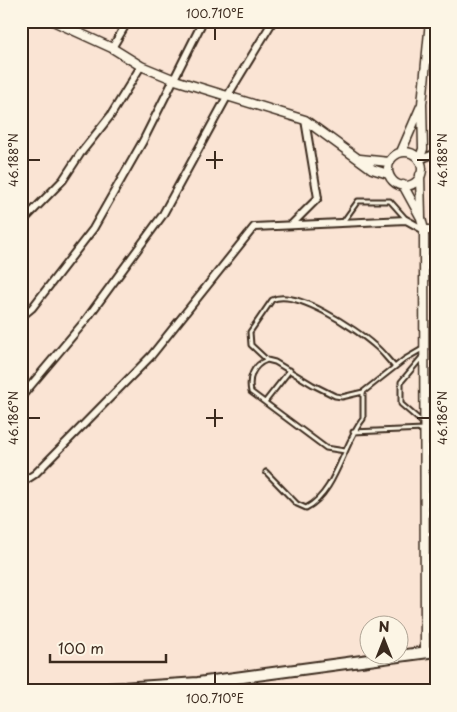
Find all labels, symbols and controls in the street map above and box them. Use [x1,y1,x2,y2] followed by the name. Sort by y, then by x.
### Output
[186,4,244,22] text: 100.710°E
[4,133,22,187] text: 46.188°N
[433,133,451,187] text: 46.188°N
[4,391,22,445] text: 46.186°N
[433,391,451,445] text: 46.186°N
[360,614,410,664] north arrow
[378,616,390,637] text: N
[50,632,166,664] scale bar
[58,636,104,659] text: 100 m
[186,689,244,707] text: 100.710°E

